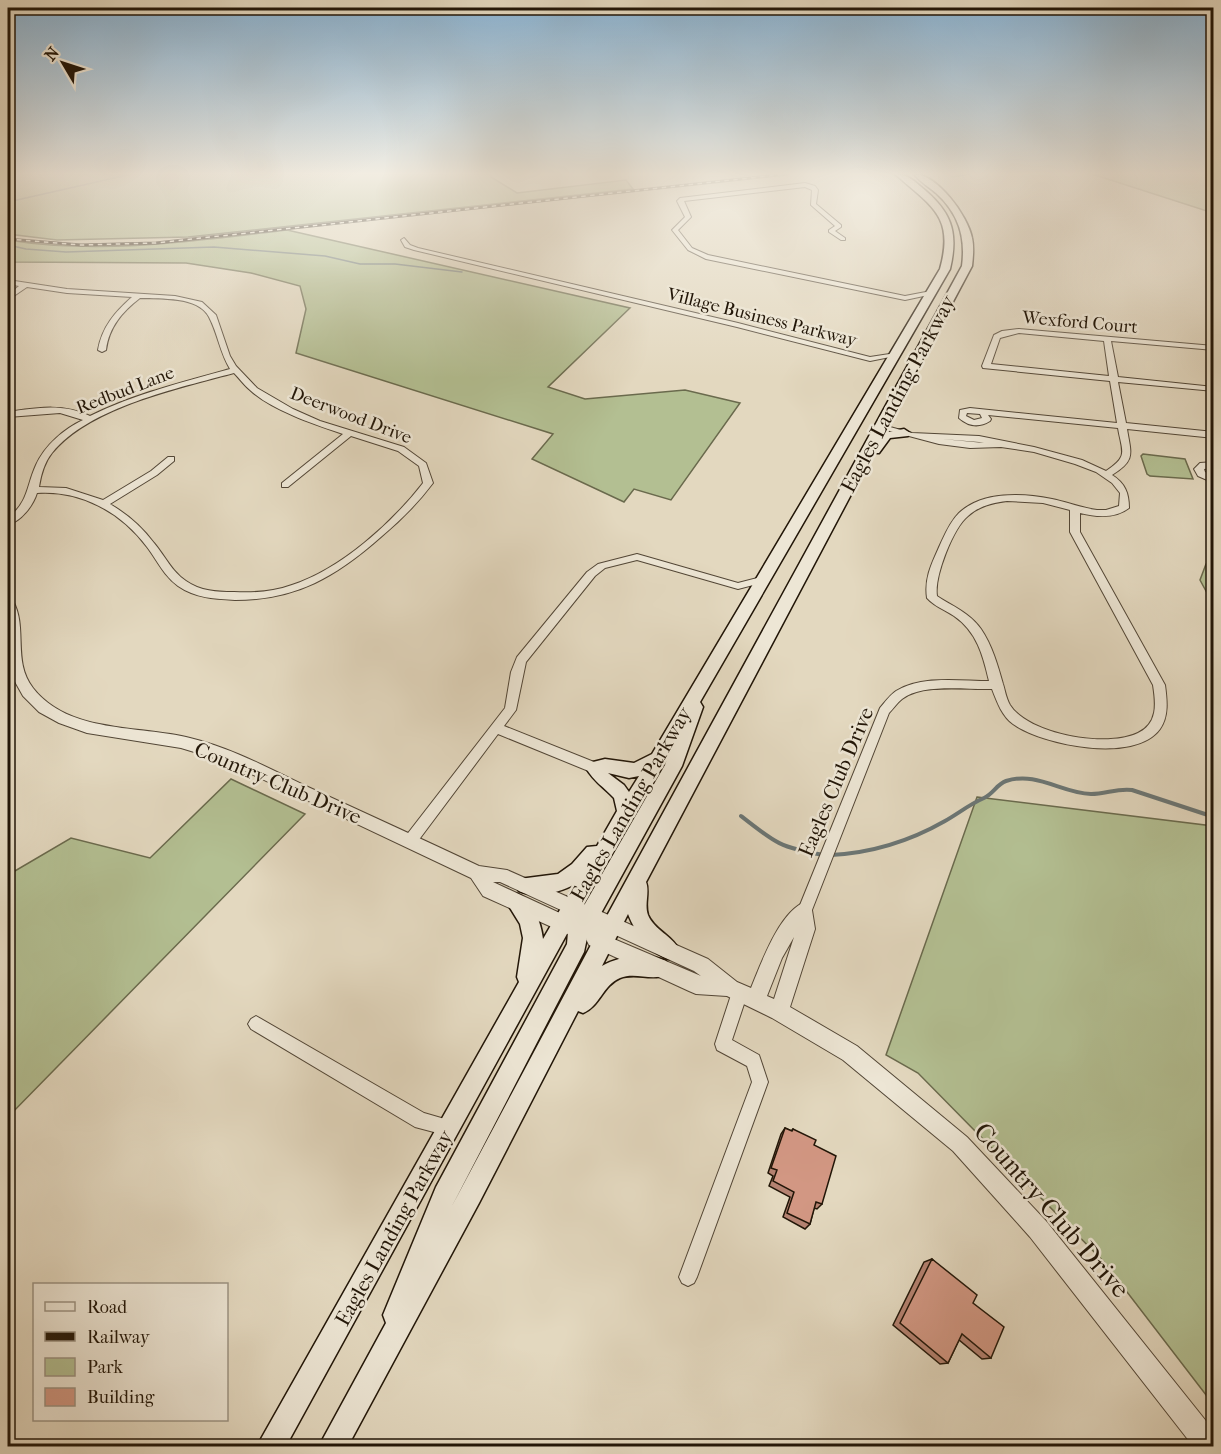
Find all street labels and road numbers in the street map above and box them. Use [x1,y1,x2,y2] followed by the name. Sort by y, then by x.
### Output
[664,284,860,352] street label: Village Business Parkway
[836,291,961,497] street label: Eagles Landing Parkway
[1020,307,1139,338] street label: Wexford Court
[73,362,177,419] street label: Redbud Lane
[287,383,415,448] street label: Deerwood Drive
[566,702,697,905] street label: Eagles Landing Parkway
[794,703,878,861] street label: Eagles Club Drive
[191,737,365,829] street label: Country Club Drive
[967,1117,1136,1304] street label: Country Club Drive
[330,1125,458,1330] street label: Eagles Landing Parkway

